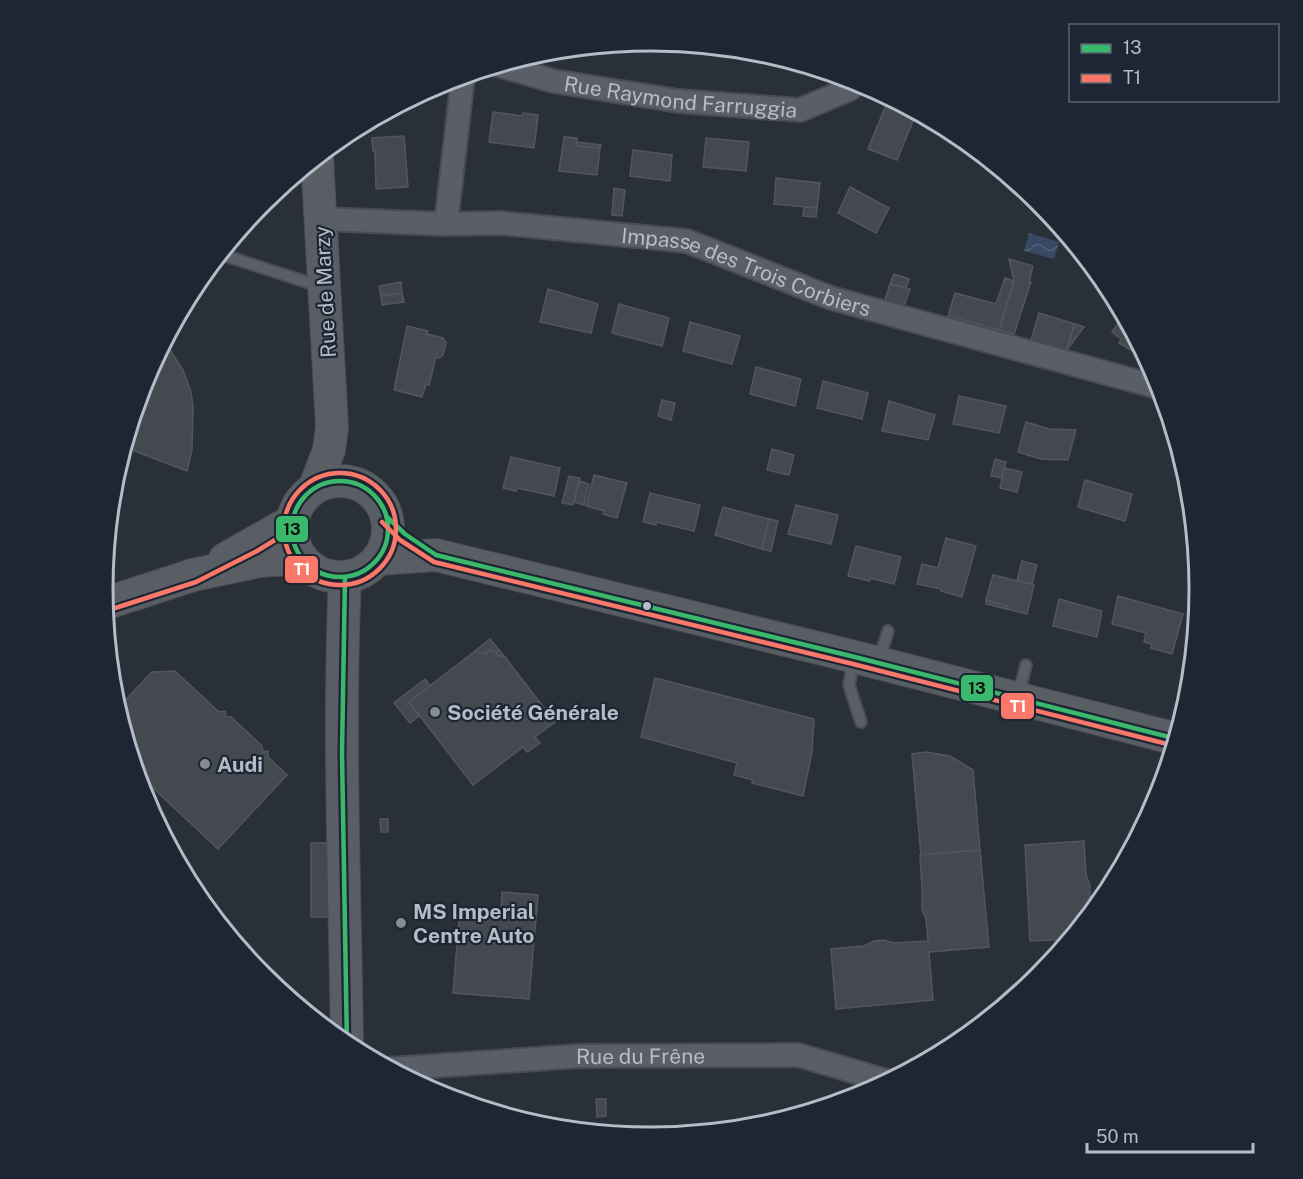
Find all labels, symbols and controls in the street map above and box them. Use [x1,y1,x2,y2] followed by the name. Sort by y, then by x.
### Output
[1069,24,1279,102] legend
[1123,37,1142,58] text: 13
[1123,67,1141,88] text: T1
[562,70,798,122] street label: Rue Raymond Farruggia
[620,222,874,321] street label: Impasse des Trois Corbiers
[309,226,341,358] street label: Rue de Marzy
[275,515,309,543] line badge: 13
[283,520,301,539] text: 13
[284,555,319,584] line badge: T1
[294,560,310,579] text: T1
[641,600,653,612] unlabelled marker
[960,674,994,702] line badge: 13
[968,679,986,698] text: 13
[1000,692,1035,720] line badge: T1
[1010,697,1026,716] text: T1
[447,700,619,725] place label: Société Générale
[428,705,442,719] marker: Société Générale
[217,752,263,777] place label: Audi
[198,757,212,771] marker: Audi
[413,899,535,948] place label: MS Imperial Centre Auto
[394,916,408,930] marker: MS Imperial Centre Auto
[576,1043,705,1069] street label: Rue du Frêne
[1087,1116,1254,1154] scale bar
[1096,1126,1139,1147] text: 50 m

